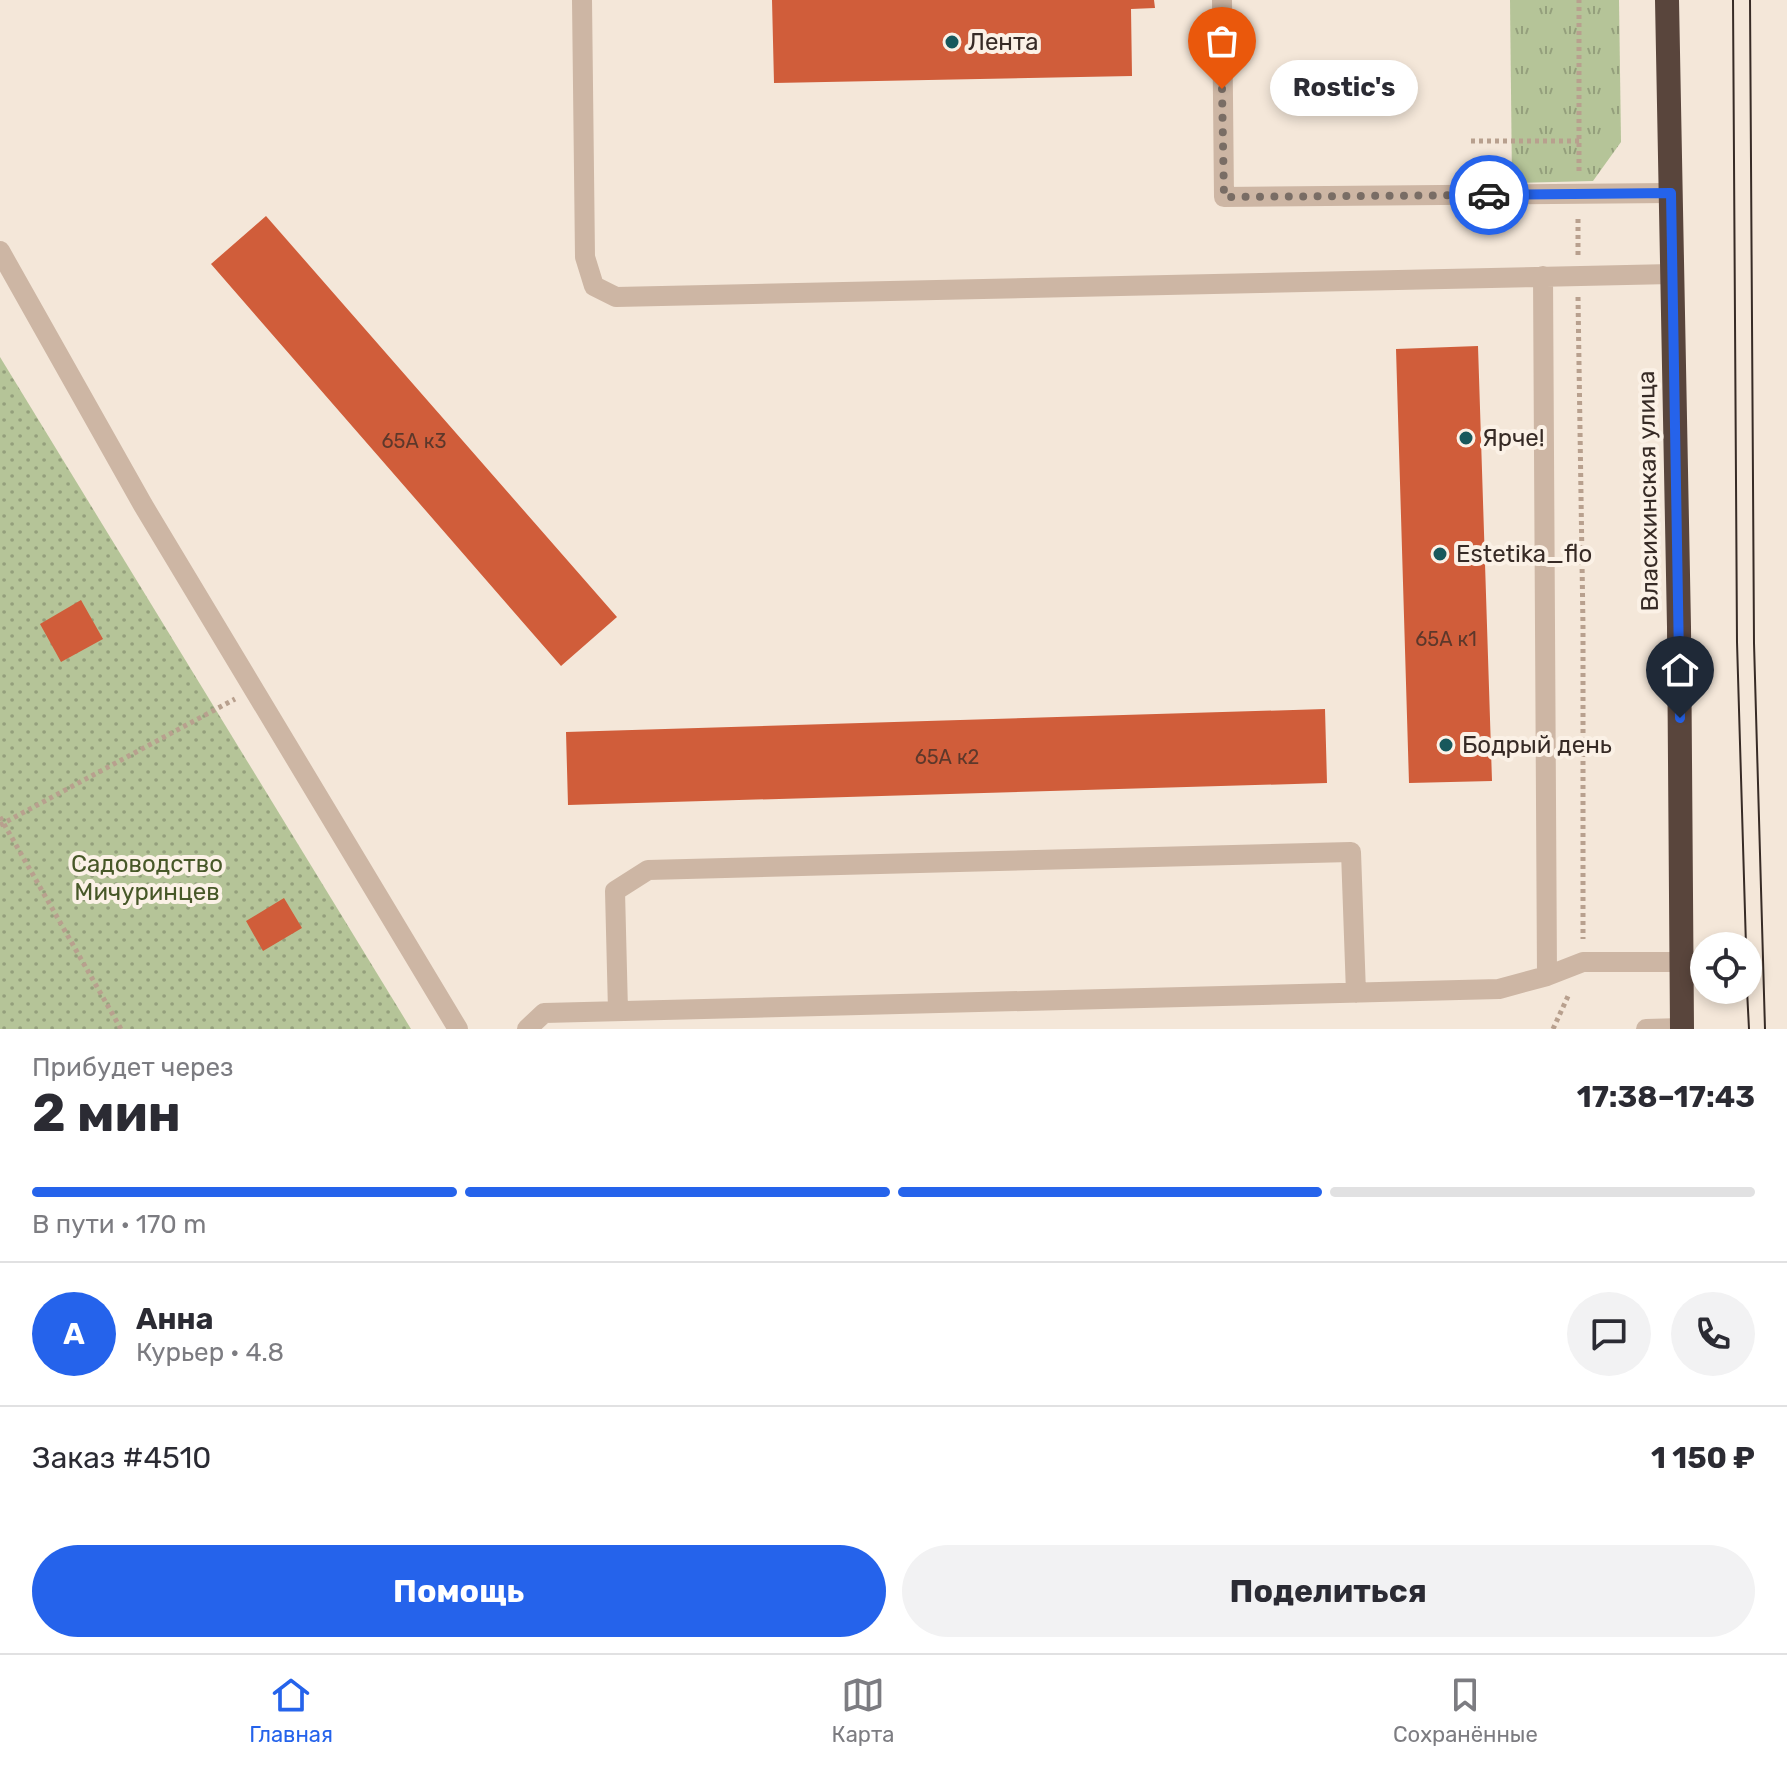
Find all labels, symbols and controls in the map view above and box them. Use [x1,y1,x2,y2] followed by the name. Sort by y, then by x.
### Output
[1188,7,1256,89] pin
[1200,19,1244,63] icon: bag
[968,28,1039,56] place label: Лента
[943,33,961,51] marker: Лента
[1270,61,1418,117] callout: Rostic's
[1293,72,1395,103] text: Rostic's
[1449,155,1529,235] courier
[1467,173,1511,217] icon: car
[1632,370,1664,612] street label: Власихинская улица
[1482,424,1545,452] place label: Ярче!
[382,429,446,453] house number: 65А к3
[1457,429,1475,447] marker: Ярче!
[1456,540,1592,568] place label: Estetika_flo
[1431,545,1449,563] marker: Estetika_flo
[1415,627,1477,651] house number: 65А к1
[1646,636,1714,718] pin
[1658,648,1702,692] icon: home
[1462,731,1612,759] place label: Бодрый день
[1437,736,1455,754] marker: Бодрый день
[915,745,979,769] house number: 65А к2
[71,850,223,906] park label: Садоводство Мичуринцев
[1690,932,1762,1004] map controls
[1690,932,1762,1004] button: locate
[32,1052,233,1083] text: Прибудет через
[1577,1079,1755,1115] text: 17:38–17:43
[32,1082,181,1144] text: 2 мин
[32,1209,206,1240] text: В пути · 170 m
[1567,1292,1651,1376] button: chat
[1671,1292,1755,1376] button: phone
[136,1301,213,1337] text: Анна
[63,1316,85,1352] text: А
[136,1337,284,1368] text: Курьер · 4.8
[32,1440,211,1476] text: Заказ #4510
[1651,1440,1755,1476] text: 1 150 ₽
[32,1545,886,1637] button: Помощь
[902,1545,1755,1637] button: Поделиться
[249,1673,333,1748] tab: Главная
[832,1673,894,1748] tab: Карта
[1393,1673,1538,1748] tab: Сохранённые

